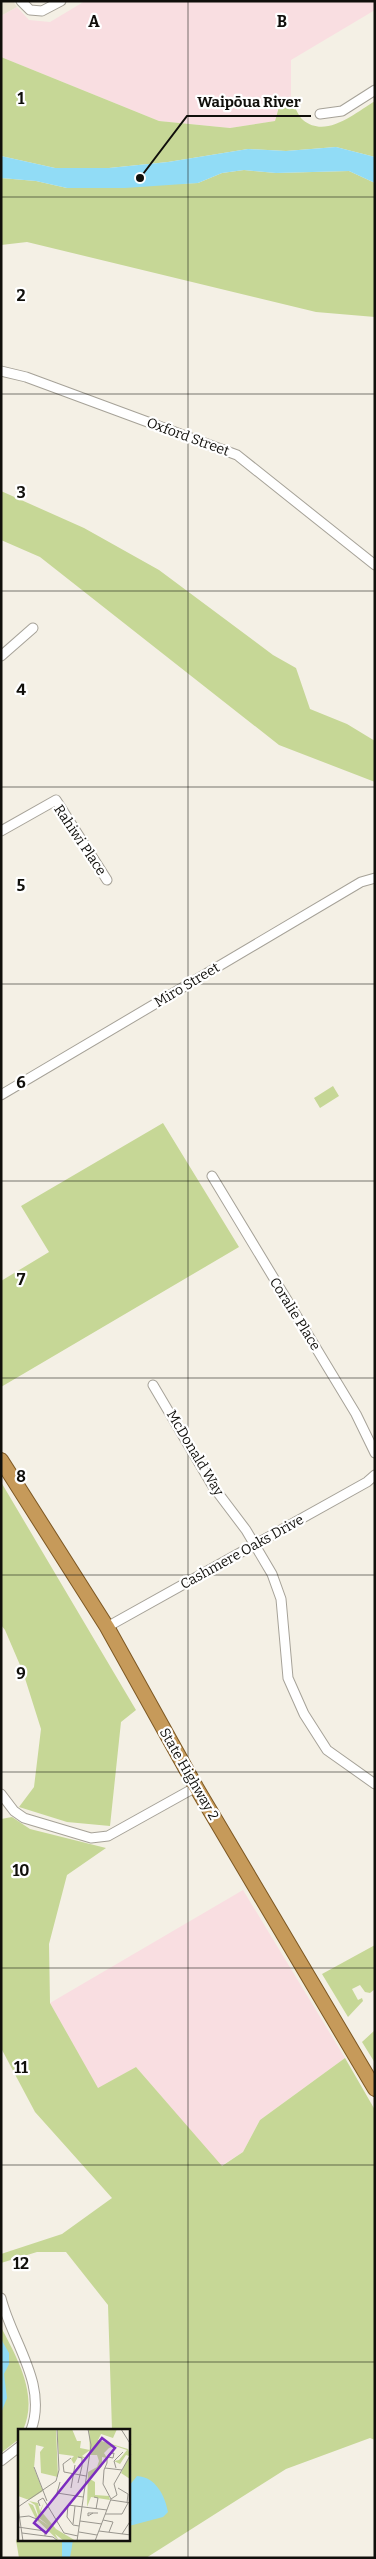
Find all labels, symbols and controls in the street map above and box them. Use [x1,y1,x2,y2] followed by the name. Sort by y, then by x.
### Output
[88,12,100,31] text: A
[277,12,287,31] text: B
[187,86,311,116] callout: Waipōua River
[18,89,25,108] text: 1
[197,93,301,111] text: Waipōua River
[16,286,26,305] text: 2
[144,414,232,460] street label: Oxford Street
[16,483,26,502] text: 3
[16,680,26,699] text: 4
[50,801,110,879] street label: Rahiwi Place
[17,876,26,895] text: 5
[151,959,223,1011] street label: Miro Street
[16,1073,26,1092] text: 6
[17,1270,26,1289] text: 7
[266,1274,324,1354] street label: Coralie Place
[163,1407,228,1499] street label: McDonald Way
[16,1467,26,1486] text: 8
[177,1511,307,1593] street label: Cashmere Oaks Drive
[16,1664,26,1683] text: 9
[156,1725,222,1823] street label: State Highway 2
[12,1861,30,1880] text: 10
[14,2058,28,2077] text: 11
[13,2254,29,2273] text: 12
[18,2429,130,2542] inset map

